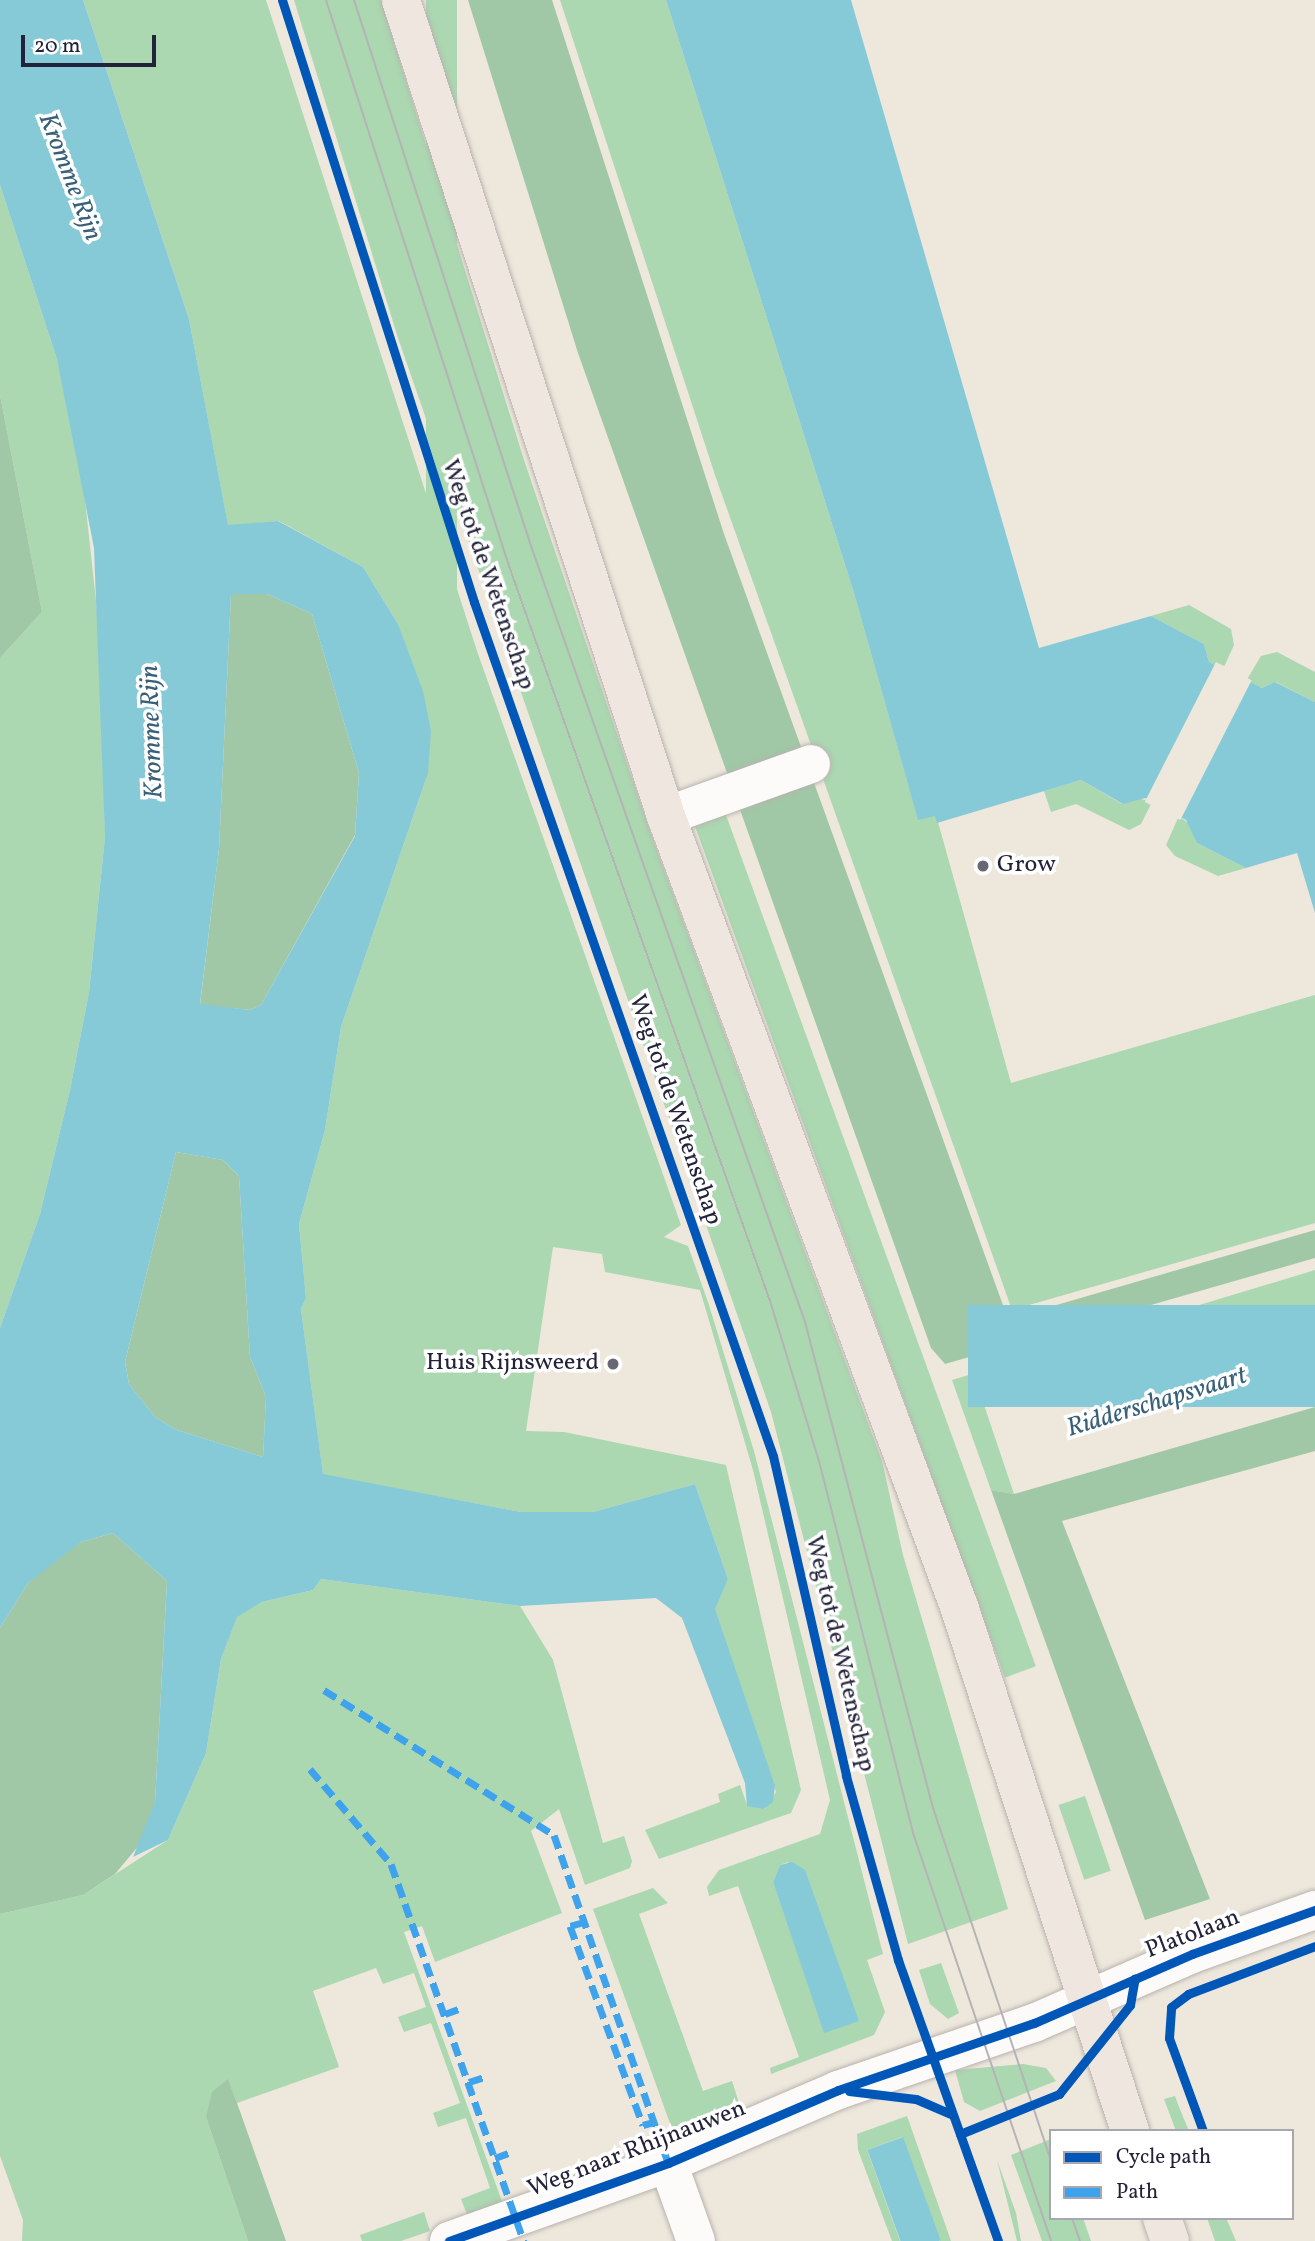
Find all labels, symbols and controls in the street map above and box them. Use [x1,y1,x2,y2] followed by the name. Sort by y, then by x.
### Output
[24,21,159,65] scale bar
[34,32,80,61] text: 20 m
[30,109,108,245] water label: Kromme Rijn
[434,456,540,694] street label: Weg tot de Wetenschap
[135,665,171,799] water label: Kromme Rijn
[997,852,1056,880] place label: Grow
[975,858,991,874] marker: Grow
[621,991,727,1229] street label: Weg tot de Wetenschap
[426,1350,599,1378] place label: Huis Rijnsweerd
[605,1356,621,1372] marker: Huis Rijnsweerd
[1063,1361,1251,1445] water label: Ridderschapsvaart
[798,1533,880,1775] street label: Weg tot de Wetenschap
[1142,1904,1244,1966] street label: Platolaan
[524,2095,750,2205] street label: Weg naar Rhijnauwen
[1049,2129,1294,2220] legend
[1116,2143,1211,2172] text: Cycle path
[1116,2178,1158,2207] text: Path

